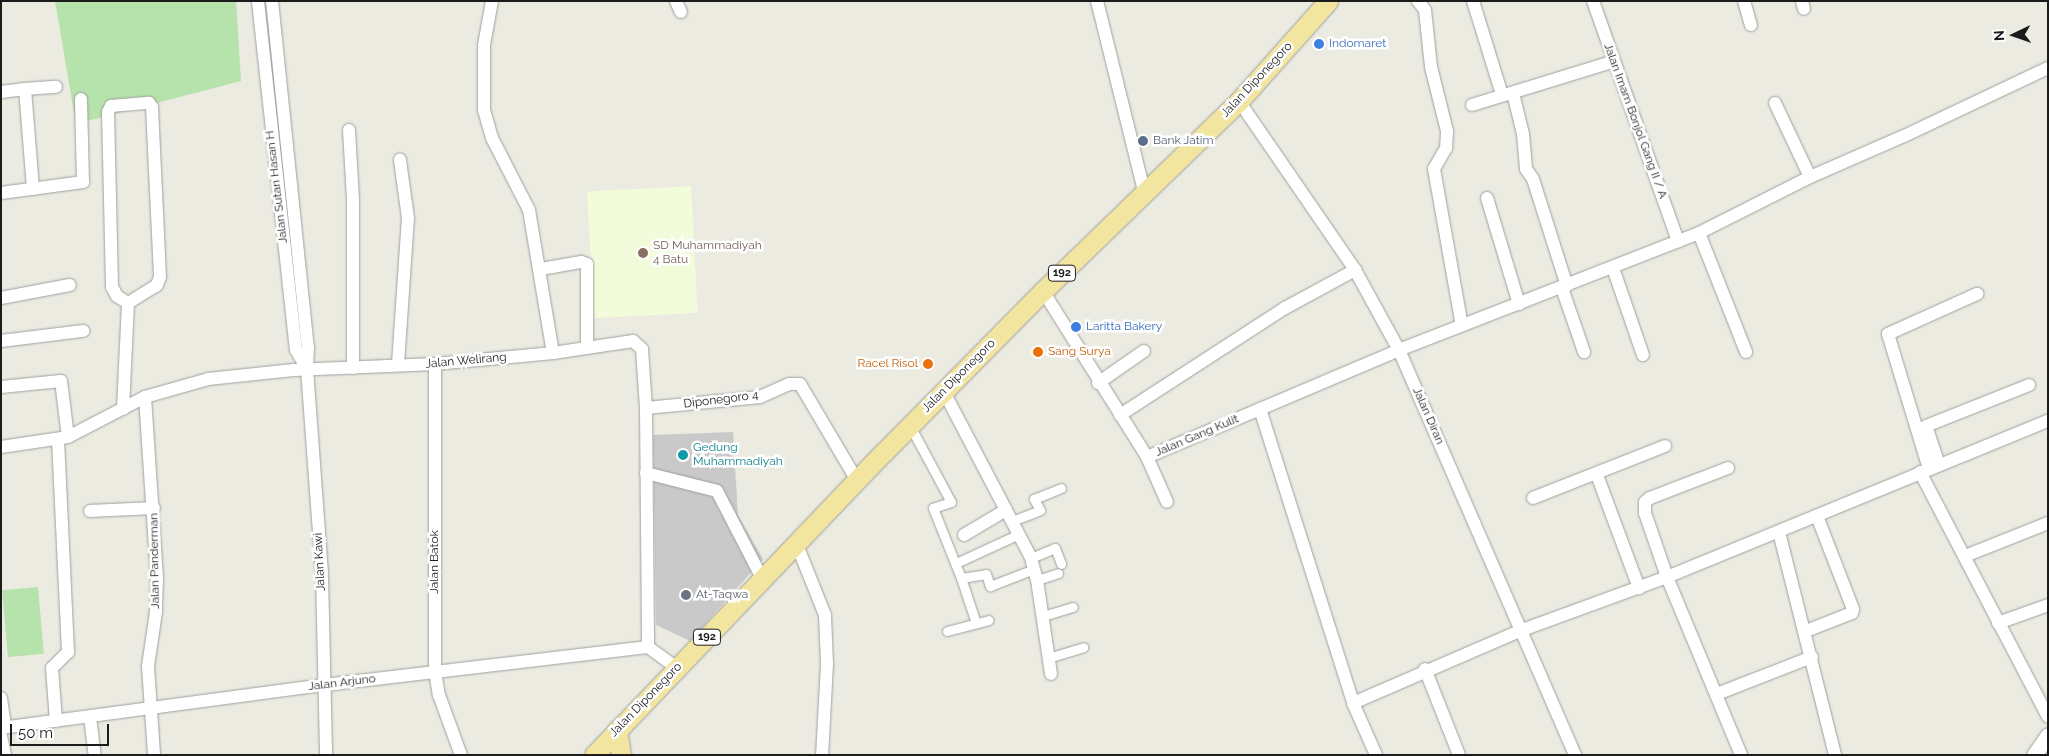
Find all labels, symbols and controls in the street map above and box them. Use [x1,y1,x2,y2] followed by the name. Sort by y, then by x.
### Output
[1989,10,2039,60] north arrow
[1991,30,2007,42] text: N
[1329,37,1386,51] place label: Indomaret
[1313,38,1325,50] marker: Indomaret
[1218,39,1296,121] street label: Jalan Diponegoro
[1600,41,1670,201] street label: Jalan Imam Bonjol Gang II / A
[263,130,291,244] street label: Jalan Sutan Hasan H
[1153,134,1214,148] place label: Bank Jatim
[1137,135,1149,147] marker: Bank Jatim
[653,239,762,267] place label: SD Muhammadiyah 4 Batu
[637,247,649,259] marker: SD Muhammadiyah 4 Batu
[1047,264,1077,282] road number: 192
[1086,320,1162,334] place label: Laritta Bakery
[1070,321,1082,333] marker: Laritta Bakery
[919,336,999,416] street label: Jalan Diponegoro
[1048,345,1111,359] place label: Sang Surya
[1032,346,1044,358] marker: Sang Surya
[425,350,507,372] street label: Jalan Welirang
[857,357,918,371] place label: Racel Risol
[922,358,934,370] marker: Racel Risol
[1409,385,1447,447] street label: Jalan Diran
[683,388,759,412] street label: Diponegoro 4
[1153,412,1241,460] street label: Jalan Gang Kulit
[693,441,783,469] place label: Gedung Muhammadiyah
[677,449,689,461] marker: Gedung Muhammadiyah
[147,513,163,609] street label: Jalan Panderman
[428,530,442,594] street label: Jalan Batok
[311,532,329,592] street label: Jalan Kawi
[696,588,748,602] place label: At-Taqwa
[680,589,692,601] marker: At-Taqwa
[692,628,722,646] road number: 192
[607,660,685,740] street label: Jalan Diponegoro
[307,672,377,694] street label: Jalan Arjuno
[12,714,111,746] scale bar
[18,724,53,742] text: 50 m

